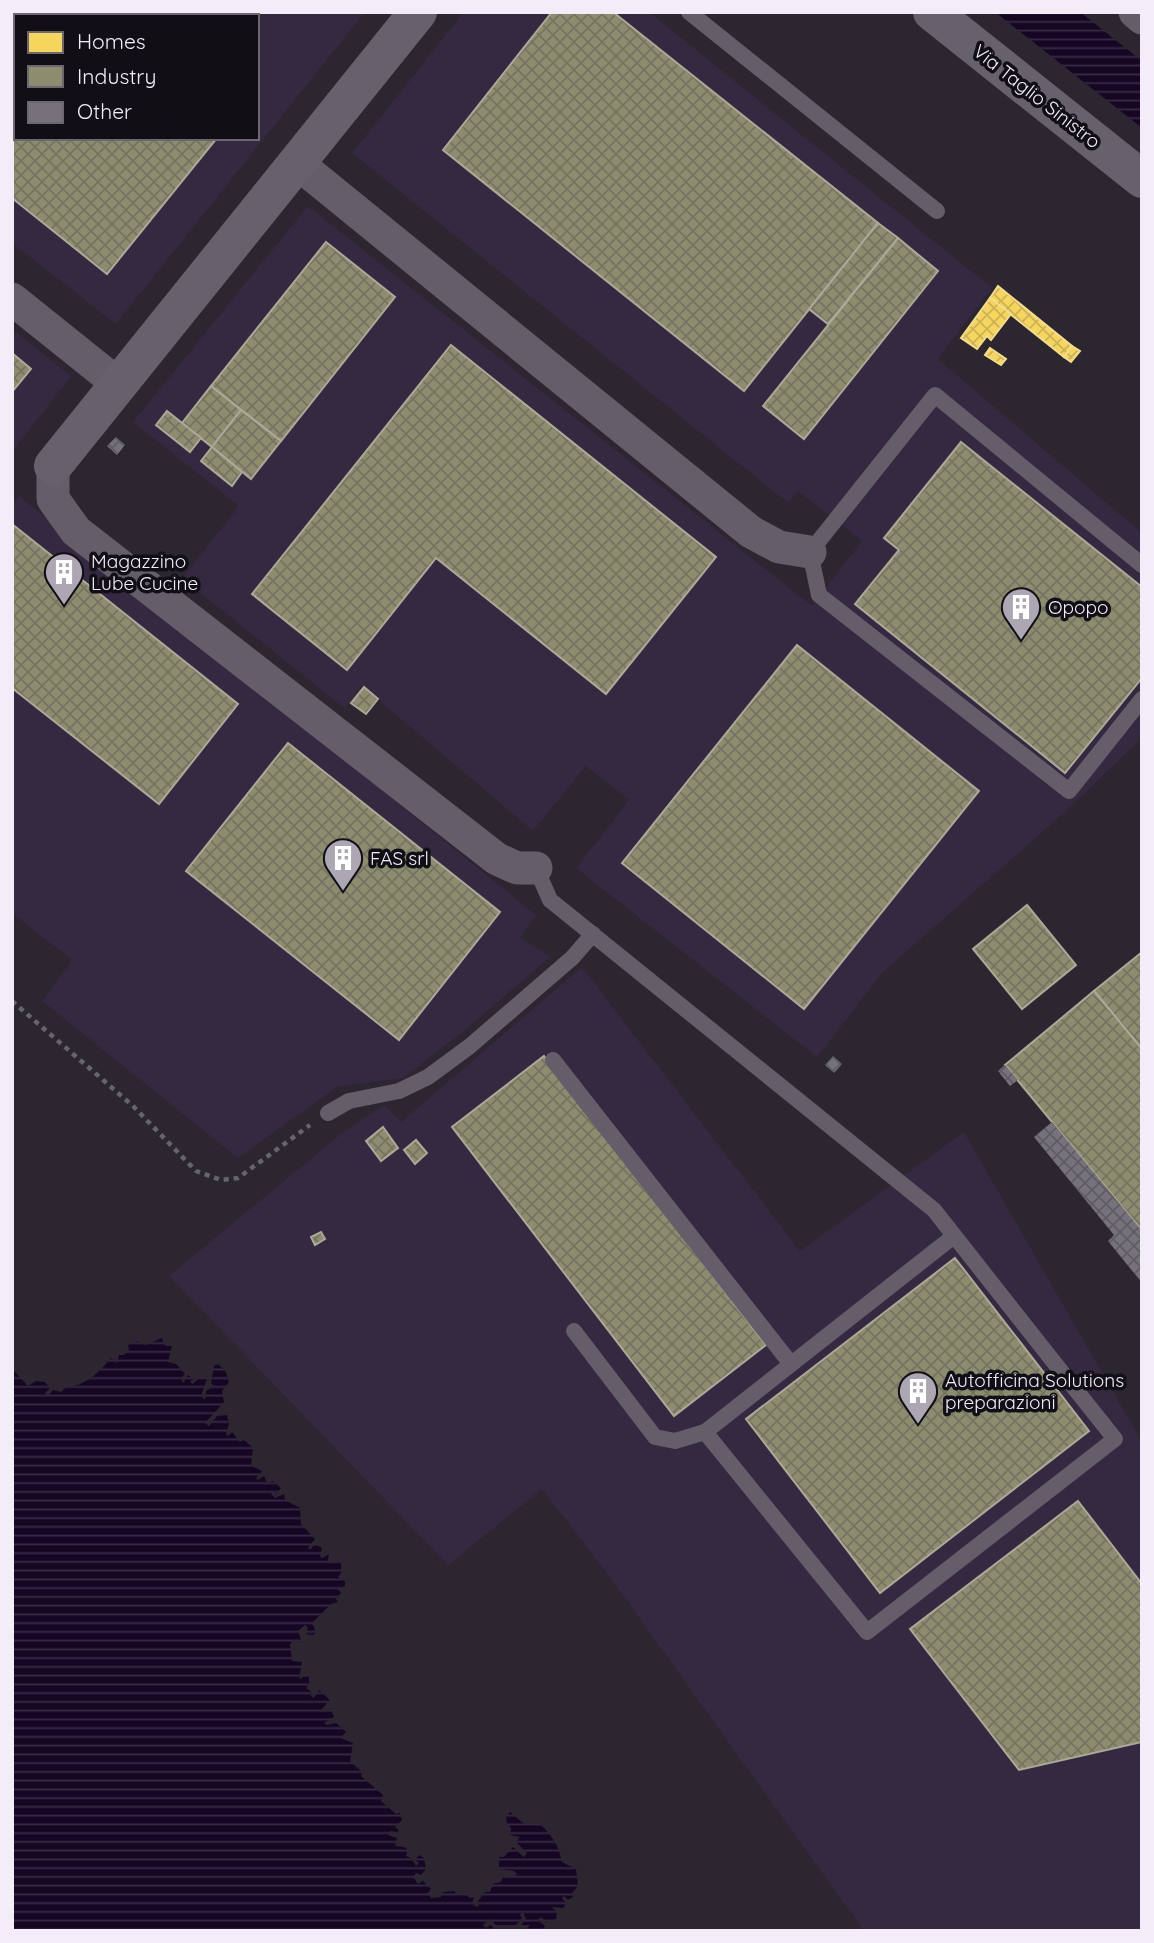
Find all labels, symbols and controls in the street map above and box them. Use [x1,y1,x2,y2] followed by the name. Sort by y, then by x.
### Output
[14,14,259,140] legend
[77,28,146,54] text: Homes
[969,39,1105,153] street label: Via Taglio Sinistro
[77,63,156,89] text: Industry
[77,98,132,124] text: Other
[91,549,198,595] place label: Magazzino Lube Cucine
[43,551,85,606] building icon: Magazzino Lube Cucine
[1000,586,1042,641] building icon: Opopo
[1048,595,1109,619] place label: Opopo
[322,837,364,892] building icon: FAS srl
[370,846,429,870] place label: FAS srl
[945,1368,1124,1414] place label: Autofficina Solutions preparazioni
[897,1370,939,1425] building icon: Autofficina Solutions preparazioni

